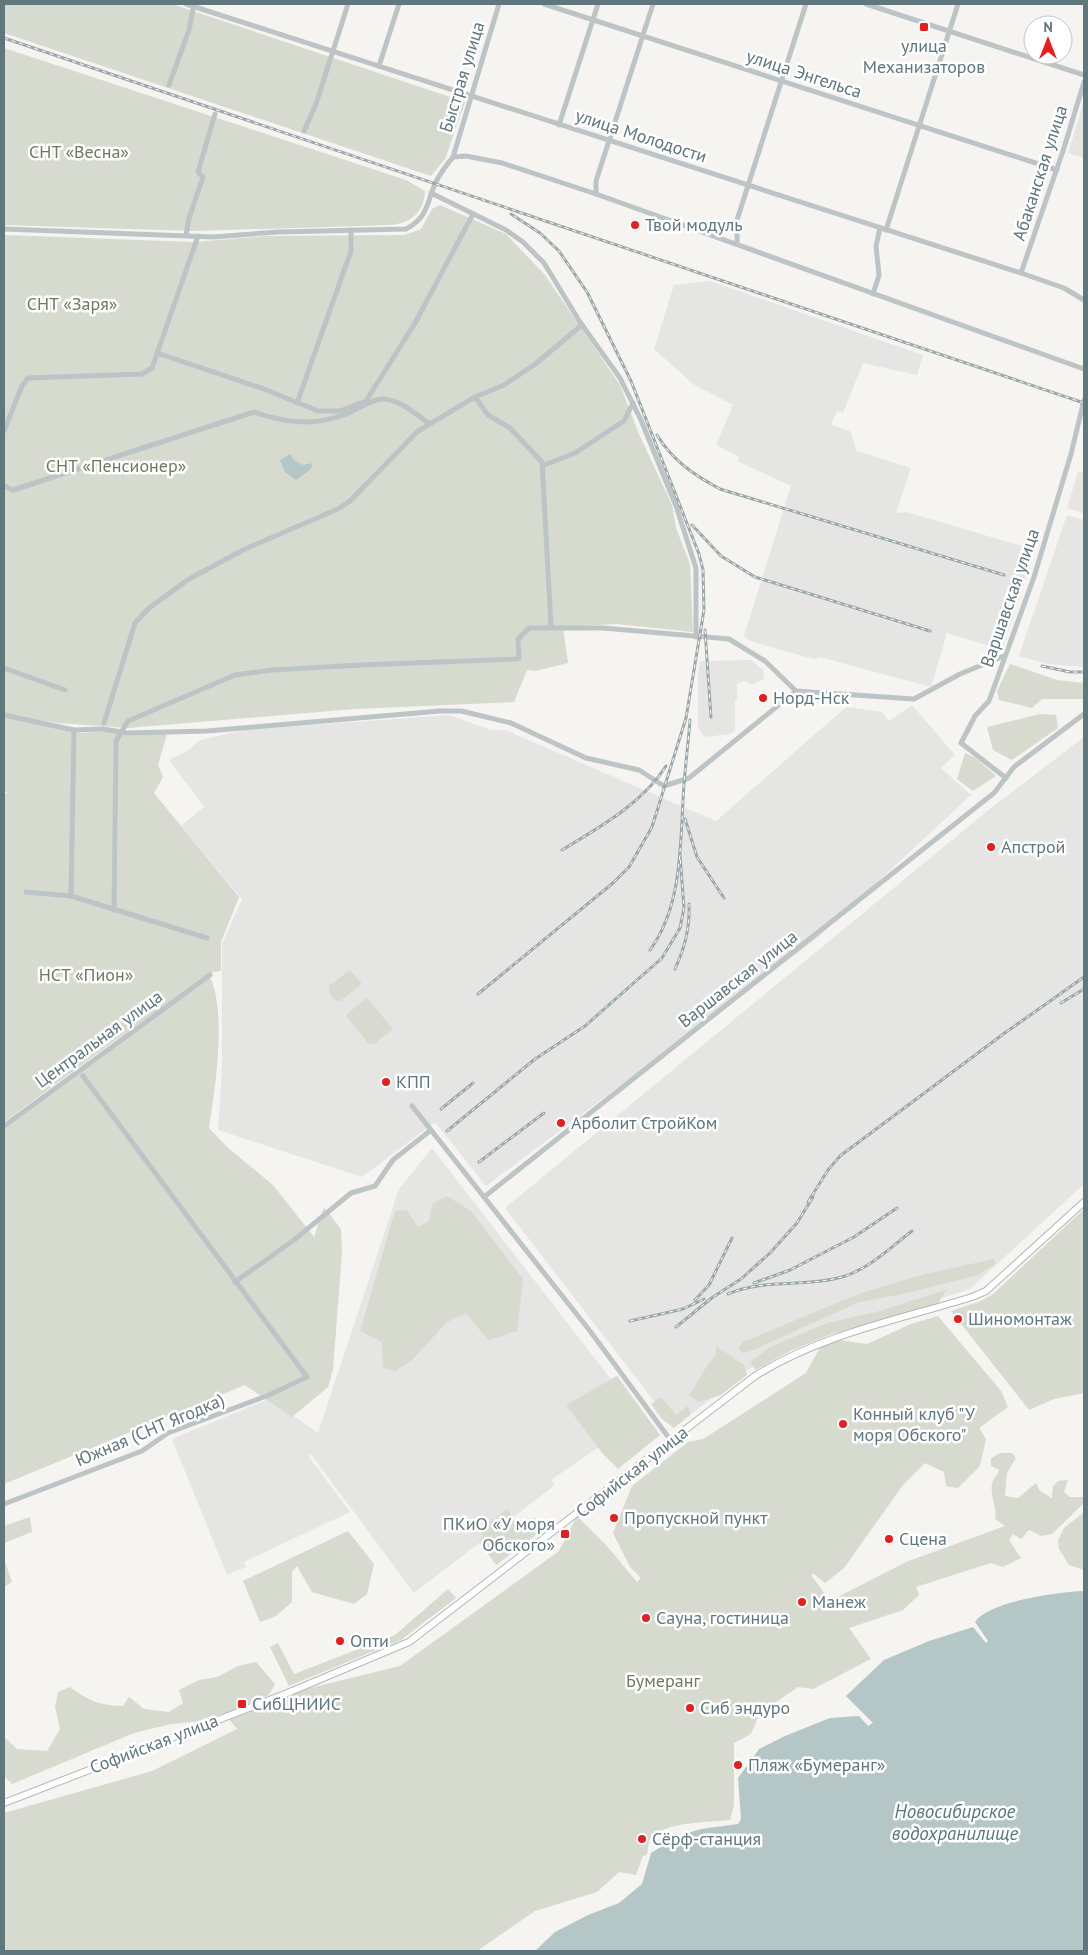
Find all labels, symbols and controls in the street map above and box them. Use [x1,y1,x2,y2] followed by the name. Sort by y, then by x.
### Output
[1023,15,1073,65] north arrow
[1043,18,1053,36] text: N
[434,19,489,135] street label: Быстрая улица
[918,21,930,33] marker: улица Механизаторов
[863,34,985,78] place label: улица Механизаторов
[744,44,865,103] street label: улица Энгельса
[1007,102,1072,244] street label: Абаканская улица
[572,103,710,168] street label: улица Молодости
[29,140,129,163] park label: СНТ «Весна»
[645,213,743,236] place label: Твой модуль
[629,219,641,231] marker: Твой модуль
[27,292,117,315] park label: СНТ «Заря»
[46,454,186,477] park label: СНТ «Пенсионер»
[975,525,1044,670] street label: Варшавская улица
[773,686,850,709] place label: Норд-Нск
[757,692,769,704] marker: Норд-Нск
[1001,835,1065,858] place label: Апстрой
[985,841,997,853] marker: Апстрой
[673,925,802,1032] street label: Варшавская улица
[39,963,133,986] park label: НСТ «Пион»
[31,985,167,1093] street label: Центральная улица
[396,1070,431,1093] place label: КПП
[380,1076,392,1088] marker: КПП
[571,1111,717,1134] place label: Арболит СтройКом
[555,1117,567,1129] marker: Арболит СтройКом
[968,1307,1072,1330] place label: Шиномонтаж
[952,1313,964,1325] marker: Шиномонтаж
[72,1388,228,1471] street label: Южная (СНТ Ягодка)
[853,1402,975,1446] place label: Конный клуб "У моря Обского"
[837,1418,849,1430] marker: Конный клуб "У моря Обского"
[571,1421,692,1523] street label: Софийская улица
[624,1506,768,1529] place label: Пропускной пункт
[443,1512,555,1556] place label: ПКиО «У моря Обского»
[608,1512,620,1524] marker: Пропускной пункт
[899,1527,947,1550] place label: Сцена
[559,1528,571,1540] marker: ПКиО «У моря Обского»
[883,1533,895,1545] marker: Сцена
[812,1590,866,1613] place label: Манеж
[796,1596,808,1608] marker: Манеж
[656,1606,789,1629] place label: Сауна, гостиница
[640,1612,652,1624] marker: Сауна, гостиница
[350,1629,389,1652] place label: Опти
[334,1635,346,1647] marker: Опти
[626,1669,700,1692] park label: Бумеранг
[252,1692,341,1715] place label: СибЦНИИС
[700,1696,790,1719] place label: Сиб эндуро
[236,1698,248,1710] marker: СибЦНИИС
[684,1702,696,1714] marker: Сиб эндуро
[86,1708,221,1779] street label: Софийская улица
[748,1753,885,1776] place label: Пляж «Бумеранг»
[732,1759,744,1771] marker: Пляж «Бумеранг»
[892,1799,1018,1845] water label: Новосибирское водохранилище
[652,1827,761,1850] place label: Сёрф-станция
[636,1833,648,1845] marker: Сёрф-станция

